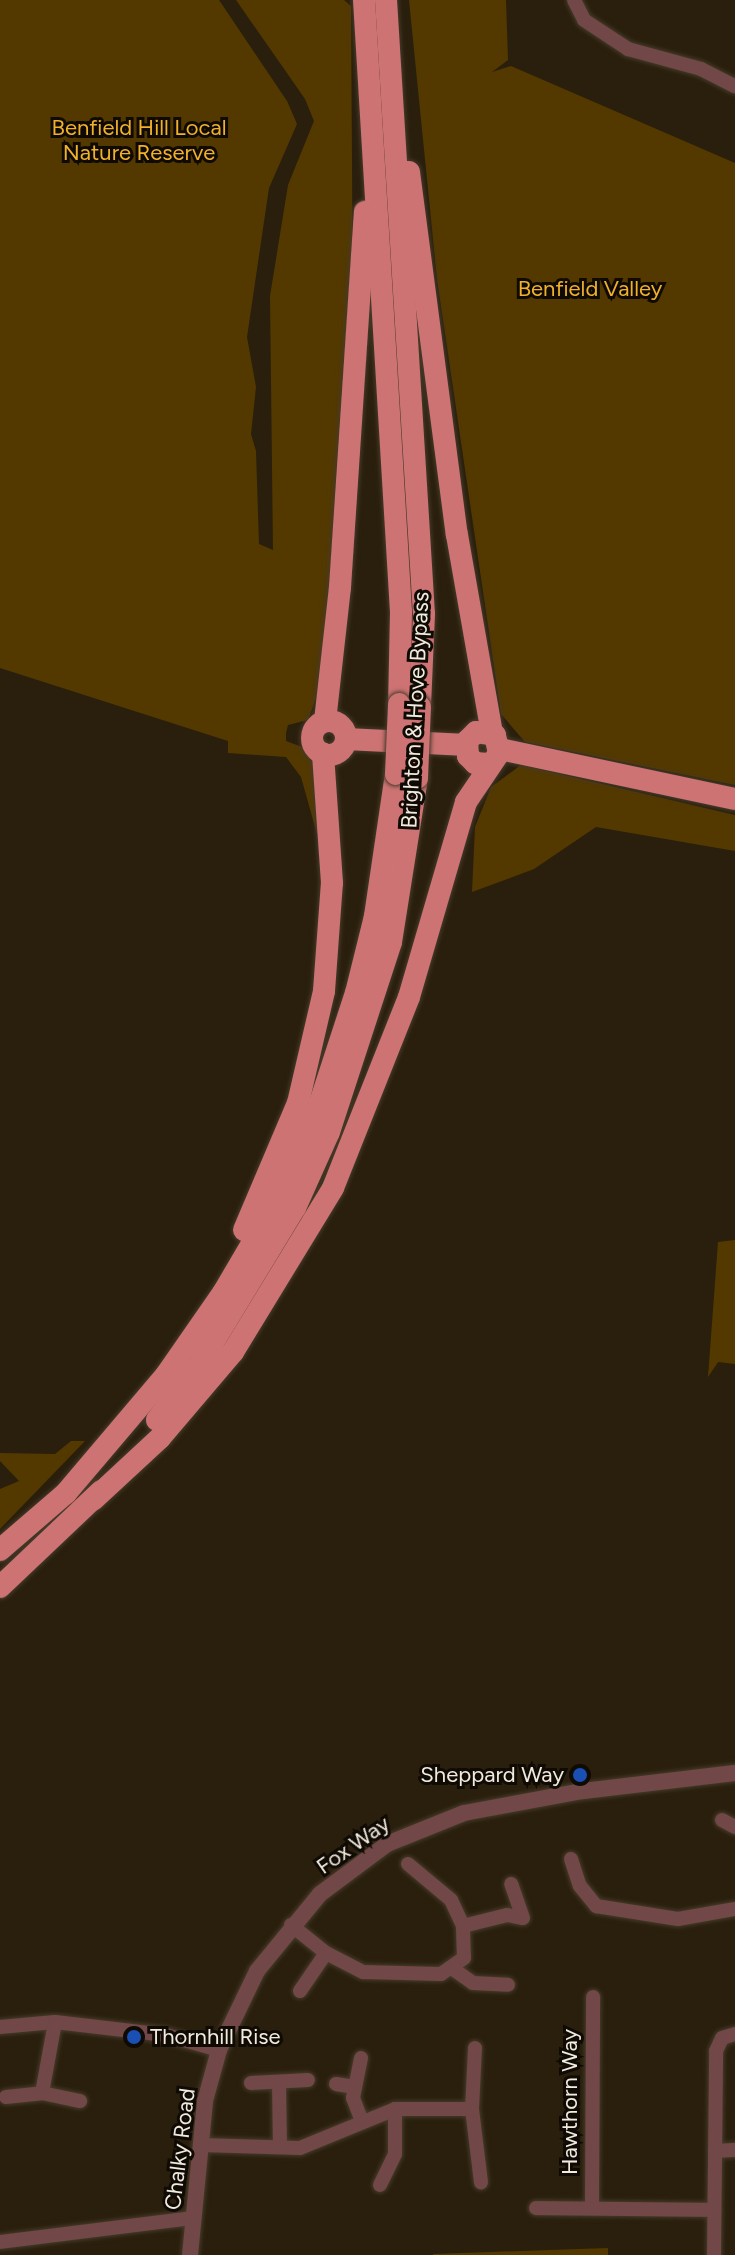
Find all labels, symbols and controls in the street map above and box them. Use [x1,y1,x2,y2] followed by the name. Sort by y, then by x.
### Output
[51,114,227,166] park label: Benfield Hill Local Nature Reserve
[518,276,662,302] park label: Benfield Valley
[396,591,434,829] street label: Brighton & Hove Bypass
[420,1762,564,1788] place label: Sheppard Way
[571,1766,589,1784] marker: Sheppard Way
[311,1810,395,1880] street label: Fox Way
[150,2024,281,2050] place label: Thornhill Rise
[125,2028,143,2046] marker: Thornhill Rise
[557,2029,583,2175] street label: Hawthorn Way
[159,2087,201,2211] street label: Chalky Road

